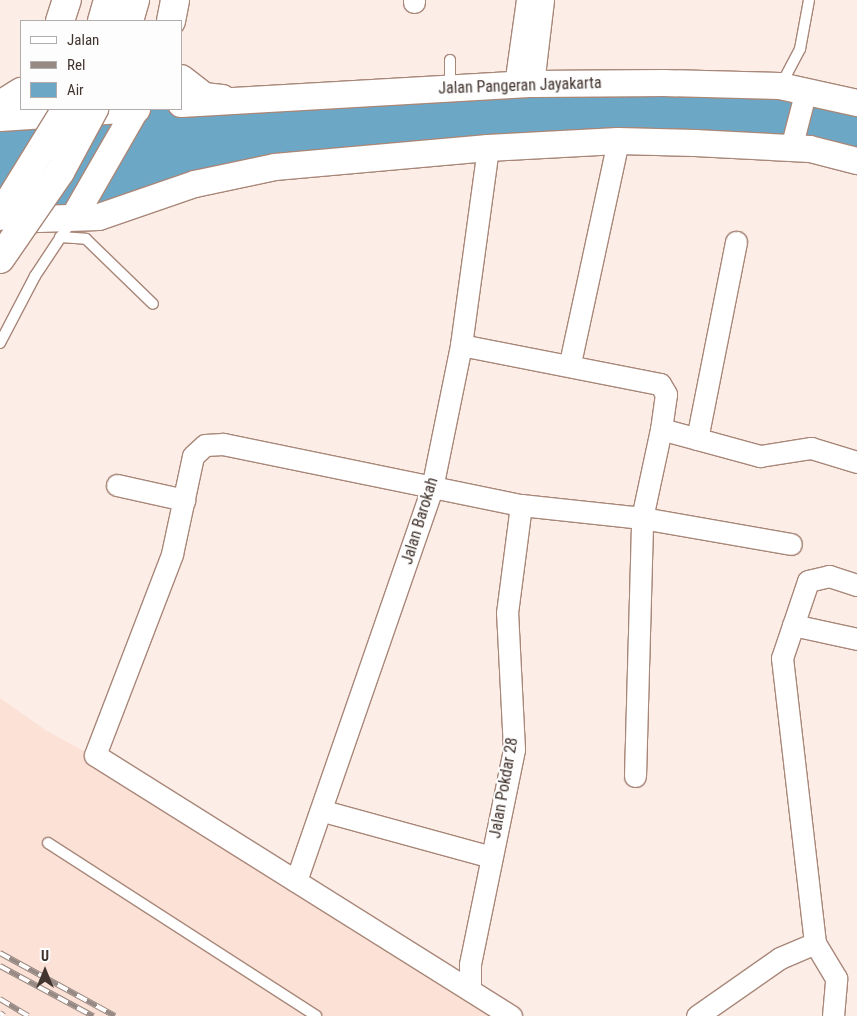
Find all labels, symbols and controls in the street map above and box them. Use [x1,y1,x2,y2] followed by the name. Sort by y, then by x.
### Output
[20,20,182,110] legend
[67,31,99,49] text: Jalan
[67,56,85,74] text: Rel
[438,74,602,98] street label: Jalan Pangeran Jayakarta
[67,81,84,99] text: Air
[398,475,442,567] street label: Jalan Barokah
[486,736,522,840] street label: Jalan Pokdar 28
[20,946,70,996] north arrow
[41,948,49,964] text: U

